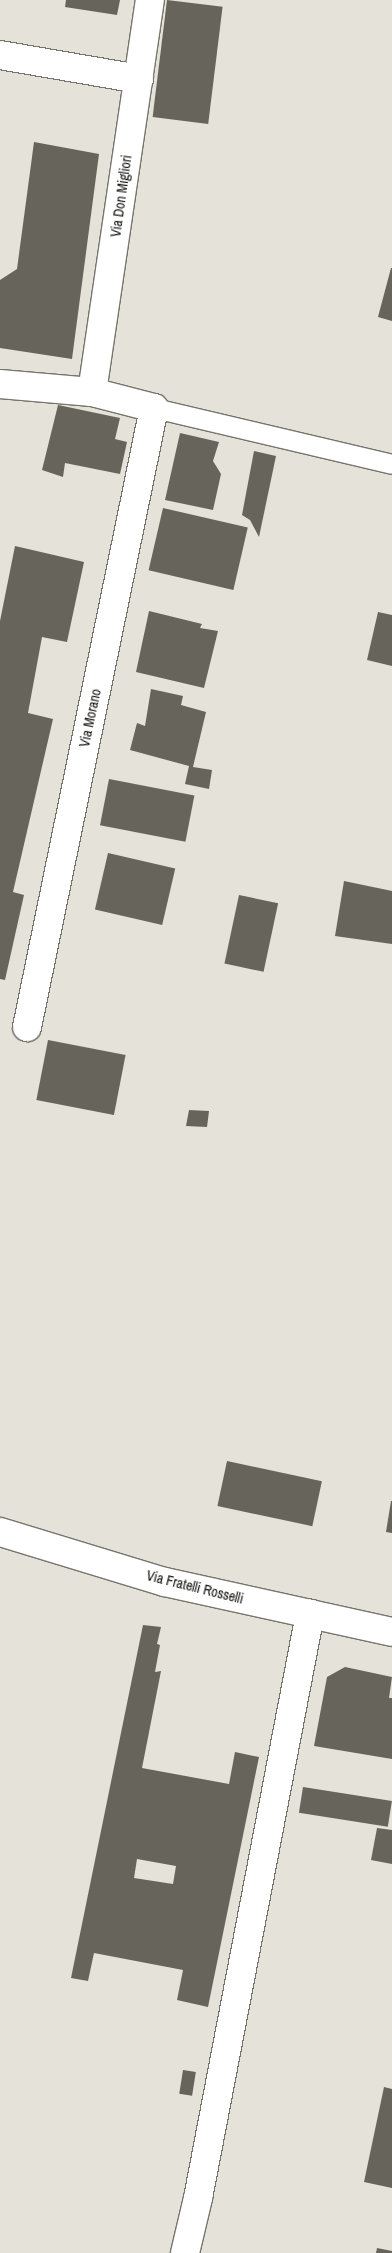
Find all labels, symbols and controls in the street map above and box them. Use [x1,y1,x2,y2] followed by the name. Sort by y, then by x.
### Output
[107,154,135,238] street label: Via Don Migliori
[76,687,104,749] street label: Via Morano
[145,1567,245,1607] street label: Via Fratelli Rosselli

